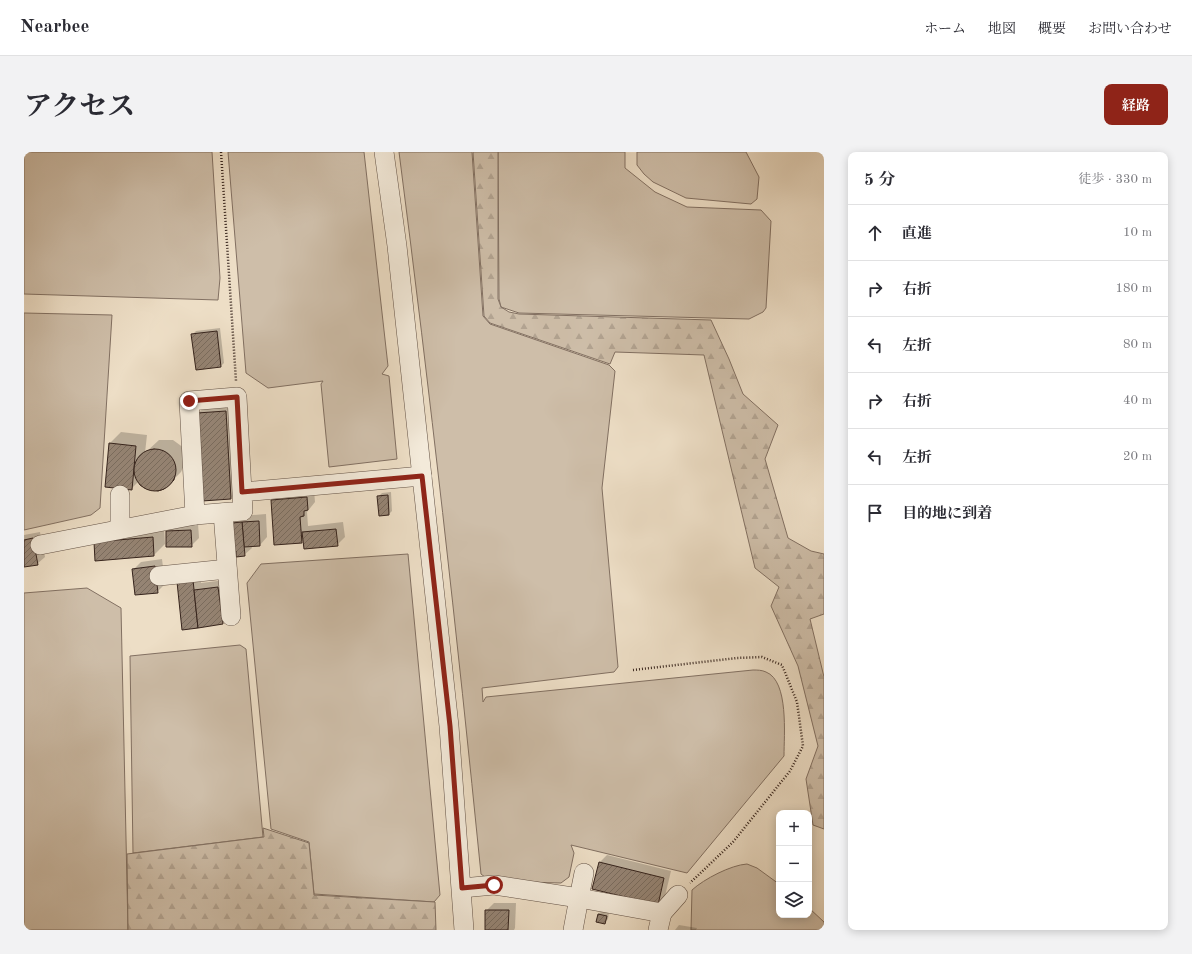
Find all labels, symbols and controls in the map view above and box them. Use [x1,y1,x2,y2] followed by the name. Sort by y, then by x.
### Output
[20,18,89,37] text: Nearbee
[924,22,966,36] text: ホーム
[988,22,1016,36] text: 地図
[1038,22,1066,36] text: 概要
[1088,22,1172,36] text: お問い合わせ
[1104,84,1168,125] button: 経路
[24,94,135,122] text: アクセス
[864,172,896,189] text: 5 分
[1078,173,1152,186] text: 徒歩 · 330 m
[864,222,886,244] icon: ahead
[1123,226,1152,239] text: 10 m
[902,227,932,242] text: 直進
[864,278,886,300] icon: right
[1115,282,1152,295] text: 180 m
[902,283,932,298] text: 右折
[864,334,886,356] icon: left
[1123,338,1152,351] text: 80 m
[902,339,932,354] text: 左折
[864,390,886,412] icon: right
[180,392,198,410] route end
[1123,394,1152,407] text: 40 m
[902,395,932,410] text: 右折
[864,446,886,468] icon: left
[1123,450,1152,463] text: 20 m
[902,451,932,466] text: 左折
[864,502,886,524] icon: arrive
[902,507,992,522] text: 目的地に到着
[776,810,812,918] map controls
[776,810,812,846] button: +
[776,846,812,882] button: −
[485,876,503,894] route start
[776,882,812,918] button: layers

